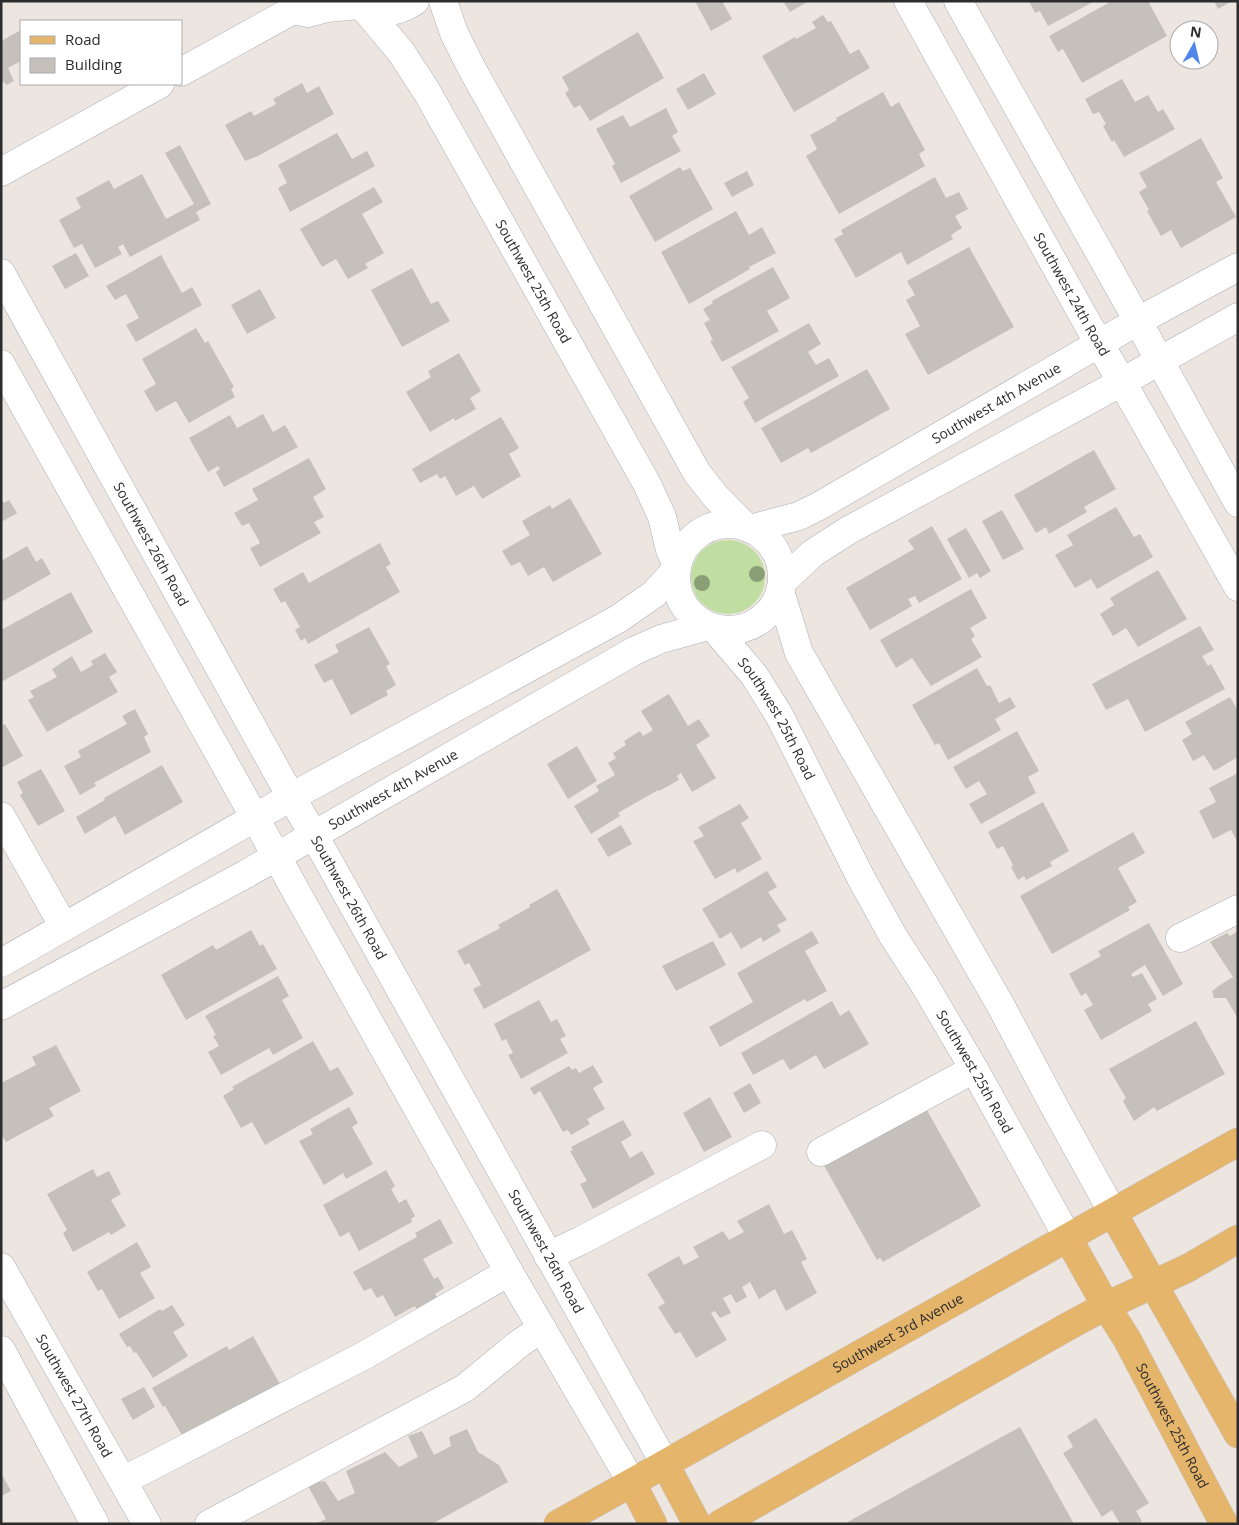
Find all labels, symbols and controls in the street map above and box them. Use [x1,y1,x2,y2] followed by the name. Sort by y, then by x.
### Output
[20,20,182,85] legend
[1169,20,1219,70] north arrow
[1189,21,1203,42] text: N
[65,29,101,49] text: Road
[65,54,122,74] text: Building
[491,216,576,346] street label: Southwest 25th Road
[1030,229,1115,359] street label: Southwest 24th Road
[928,358,1064,448] street label: Southwest 4th Avenue
[110,479,194,609] street label: Southwest 26th Road
[734,653,820,783] street label: Southwest 25th Road
[325,744,461,834] street label: Southwest 4th Avenue
[307,832,392,963] street label: Southwest 26th Road
[932,1006,1018,1136] street label: Southwest 25th Road
[505,1186,589,1316] street label: Southwest 26th Road
[829,1288,967,1377] street label: Southwest 3rd Avenue
[32,1330,117,1461] street label: Southwest 27th Road
[1132,1360,1214,1492] street label: Southwest 25th Road

